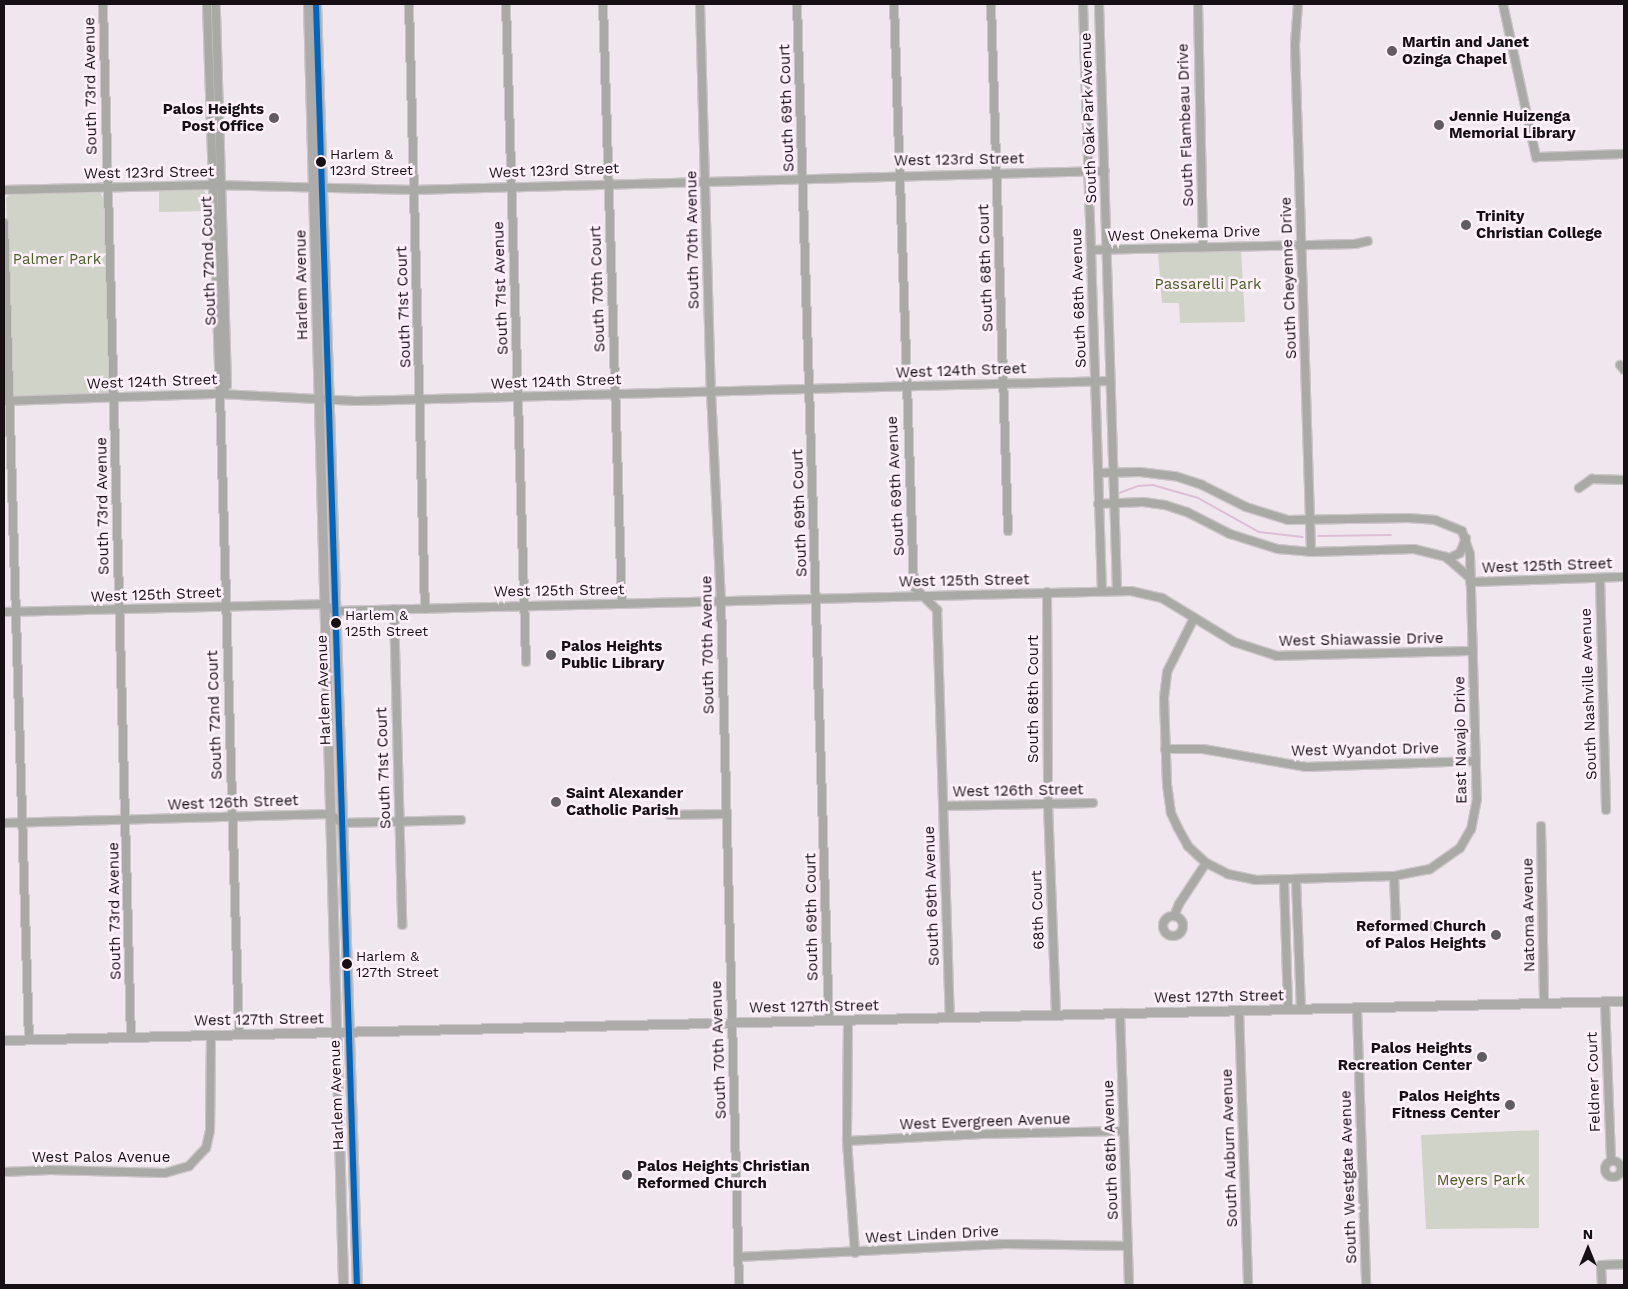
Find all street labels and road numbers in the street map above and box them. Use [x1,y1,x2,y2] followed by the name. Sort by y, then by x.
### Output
[81,16,101,156] street label: South 73rd Avenue
[1077,32,1101,204] street label: South Oak Park Avenue
[1174,43,1198,207] street label: South Flambeau Drive
[776,44,798,172] street label: South 69th Court
[893,150,1025,170] street label: West 123rd Street
[488,160,620,182] street label: West 123rd Street
[83,163,215,183] street label: West 123rd Street
[683,170,703,310] street label: South 70th Avenue
[198,196,220,326] street label: South 72nd Court
[1277,197,1301,359] street label: South Cheyenne Drive
[975,204,997,332] street label: South 68th Court
[490,220,512,356] street label: South 71st Avenue
[1107,222,1261,246] street label: West Onekema Drive
[587,225,609,353] street label: South 70th Court
[1068,227,1090,369] street label: South 68th Avenue
[292,229,312,341] street label: Harlem Avenue
[393,245,415,369] street label: South 71st Court
[895,360,1027,382] street label: West 124th Street
[86,371,218,393] street label: West 124th Street
[490,371,622,393] street label: West 124th Street
[883,415,909,557] street label: South 69th Avenue
[93,436,113,576] street label: South 73rd Avenue
[789,449,811,577] street label: South 69th Court
[1481,555,1613,577] street label: West 125th Street
[898,571,1030,591] street label: West 125th Street
[698,575,718,715] street label: South 70th Avenue
[493,581,625,601] street label: West 125th Street
[90,584,222,606] street label: West 125th Street
[1577,607,1601,781] street label: South Nashville Avenue
[1278,630,1444,650] street label: West Shiawassie Drive
[313,634,335,746] street label: Harlem Avenue
[1025,635,1043,763] street label: South 68th Court
[204,650,226,780] street label: South 72nd Court
[1451,676,1471,804] street label: East Navajo Drive
[373,706,395,830] street label: South 71st Court
[1291,740,1439,760] street label: West Wyandot Drive
[952,781,1084,801] street label: West 126th Street
[167,792,299,814] street label: West 126th Street
[921,825,943,967] street label: South 69th Avenue
[105,841,125,981] street label: South 73rd Avenue
[802,853,822,981] street label: South 69th Court
[1519,857,1539,973] street label: Natoma Avenue
[1028,870,1048,950] street label: 68th Court
[708,980,730,1120] street label: South 70th Avenue
[1154,987,1284,1007] street label: West 127th Street
[749,997,879,1017] street label: West 127th Street
[194,1010,324,1030] street label: West 127th Street
[1583,1031,1605,1133] street label: Feldner Court
[326,1039,348,1151] street label: Harlem Avenue
[1218,1068,1242,1228] street label: South Auburn Avenue
[1100,1079,1122,1221] street label: South 68th Avenue
[1337,1089,1361,1265] street label: South Westgate Avenue
[899,1110,1071,1134] street label: West Evergreen Avenue
[31,1149,171,1167] street label: West Palos Avenue
[865,1223,999,1247] street label: West Linden Drive

